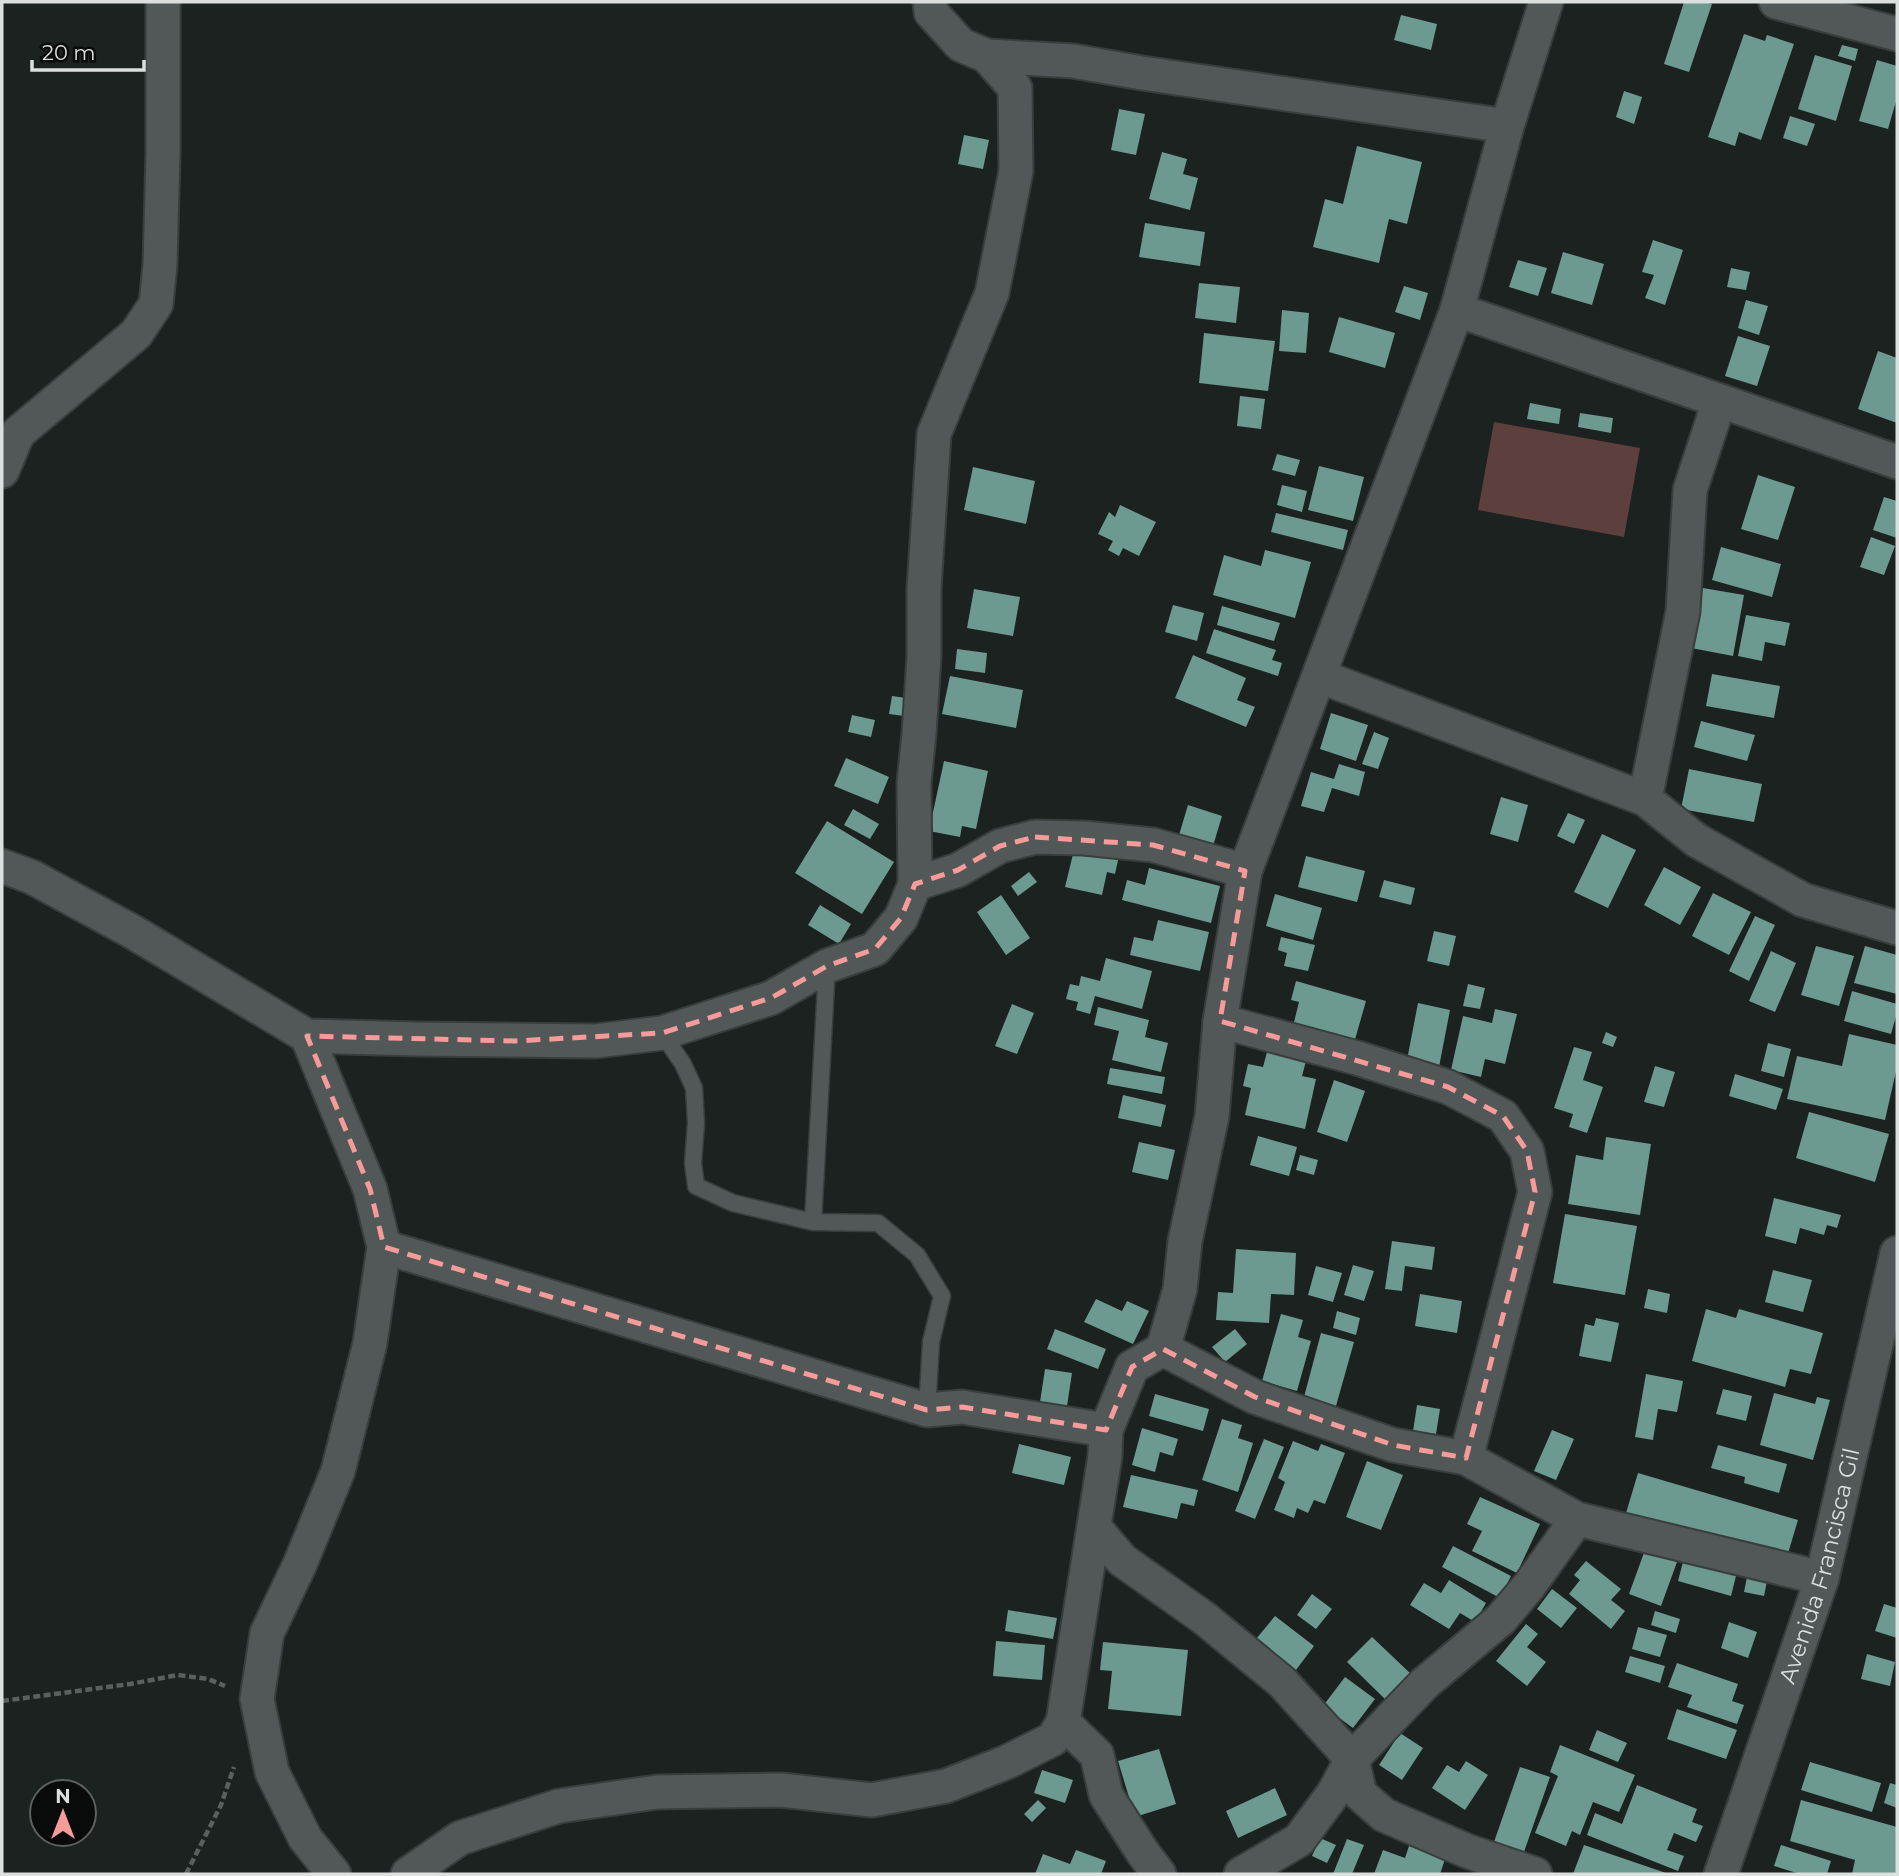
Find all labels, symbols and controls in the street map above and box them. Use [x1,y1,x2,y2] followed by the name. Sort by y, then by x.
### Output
[32,28,144,72] scale bar
[42,40,96,65] text: 20 m
[1773,1445,1866,1687] street label: Avenida Francisca Gil
[28,1778,98,1848] north arrow
[55,1785,71,1808] text: N

